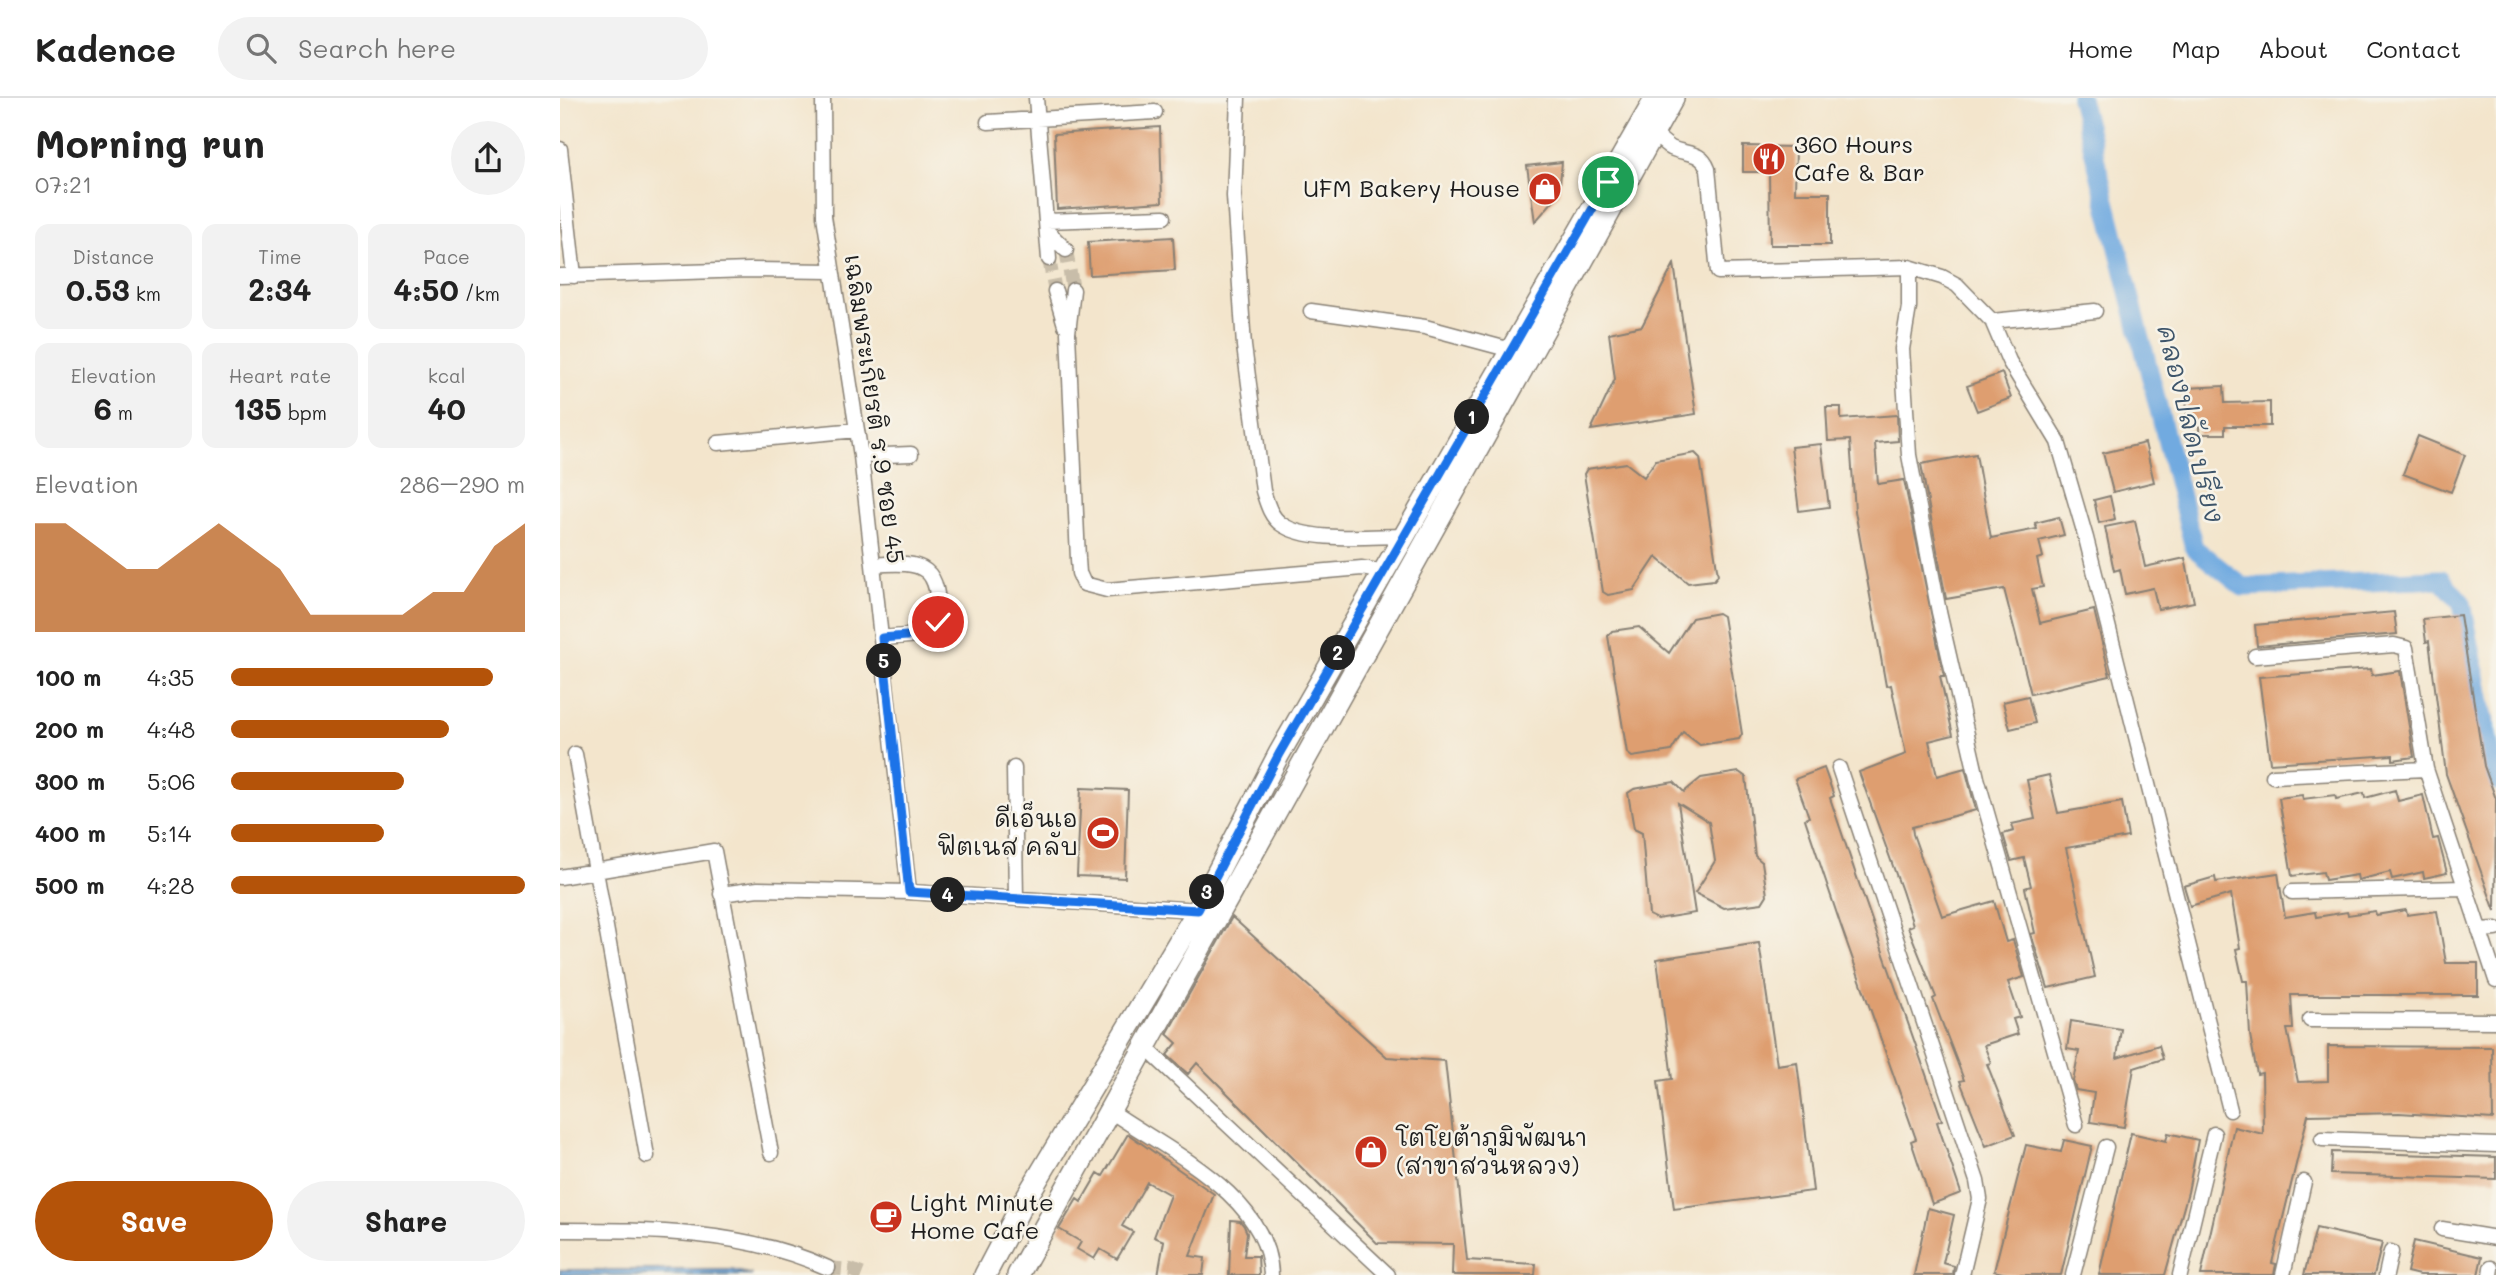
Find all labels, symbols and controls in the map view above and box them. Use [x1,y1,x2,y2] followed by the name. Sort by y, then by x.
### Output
[218,17,708,80] search box
[35,27,176,70] text: Kadence
[242,29,280,67] icon: search
[298,31,456,65] text: Search here
[2068,33,2133,64] text: Home
[2171,33,2220,64] text: Map
[2258,33,2328,64] text: About
[2366,33,2461,64] text: Contact
[35,118,265,168] text: Morning run
[451,121,525,195] button: share
[1794,128,1925,187] place label: 360 Hours Cafe & Bar
[1750,140,1788,178] restaurant icon: 360 Hours Cafe & Bar
[1578,152,1638,212] pin
[1589,163,1627,201] icon: arrive
[35,169,92,199] text: 07:21
[1526,170,1564,208] shop icon: UFM Bakery House
[1303,172,1520,203] place label: UFM Bakery House
[72,244,154,269] text: Distance
[258,244,302,269] text: Time
[423,244,470,269] text: Pace
[838,252,913,565] street label: เฉลิมพระเกียรติ ร.9 ซอย 45
[66,269,130,309] text: 0.53
[248,269,312,309] text: 2:34
[393,269,459,309] text: 4:50
[130,281,161,306] text: km
[459,281,500,306] text: /km
[2150,321,2232,526] water label: คลองปลัดเปรียง
[71,363,156,388] text: Elevation
[229,363,331,388] text: Heart rate
[428,363,466,388] text: kcal
[94,388,112,428] text: 6
[233,388,282,428] text: 135
[428,388,466,428] text: 40
[112,400,133,425] text: m
[282,400,327,425] text: bpm
[1454,400,1490,434] pin: 1
[1467,404,1476,429] text: 1
[35,469,138,499] text: Elevation
[399,469,525,499] text: 286–290 m
[908,592,968,652] pin
[919,603,957,641] icon: check
[1320,636,1356,670] pin: 2
[1332,640,1343,665] text: 2
[866,644,902,678] pin: 5
[878,648,889,673] text: 5
[35,662,101,692] text: 100 m
[147,662,195,692] text: 4:35
[35,714,104,744] text: 200 m
[147,714,195,744] text: 4:48
[35,766,105,796] text: 300 m
[147,766,196,796] text: 5:06
[937,800,1078,861] place label: ดีเอ็นเอ ฟิตเนส คลับ
[1084,814,1122,852] sports icon: ดีเอ็นเอ ฟิตเนส คลับ
[35,818,106,848] text: 400 m
[147,818,191,848] text: 5:14
[35,870,105,900] text: 500 m
[147,870,194,900] text: 4:28
[1190,874,1224,910] pin: 3
[930,878,966,912] pin: 4
[1201,879,1212,904] text: 3
[941,882,954,907] text: 4
[1395,1121,1587,1180] place label: โตโยต้าภูมิพัฒนา (สาขาสวนหลวง)
[1352,1133,1390,1171] shop icon: โตโยต้าภูมิพัฒนา (สาขาสวนหลวง)
[35,1181,273,1261] button: Save
[287,1181,525,1261] button: Share
[910,1186,1054,1245] place label: Light Minute Home Cafe
[867,1198,905,1236] cafe icon: Light Minute Home Cafe

